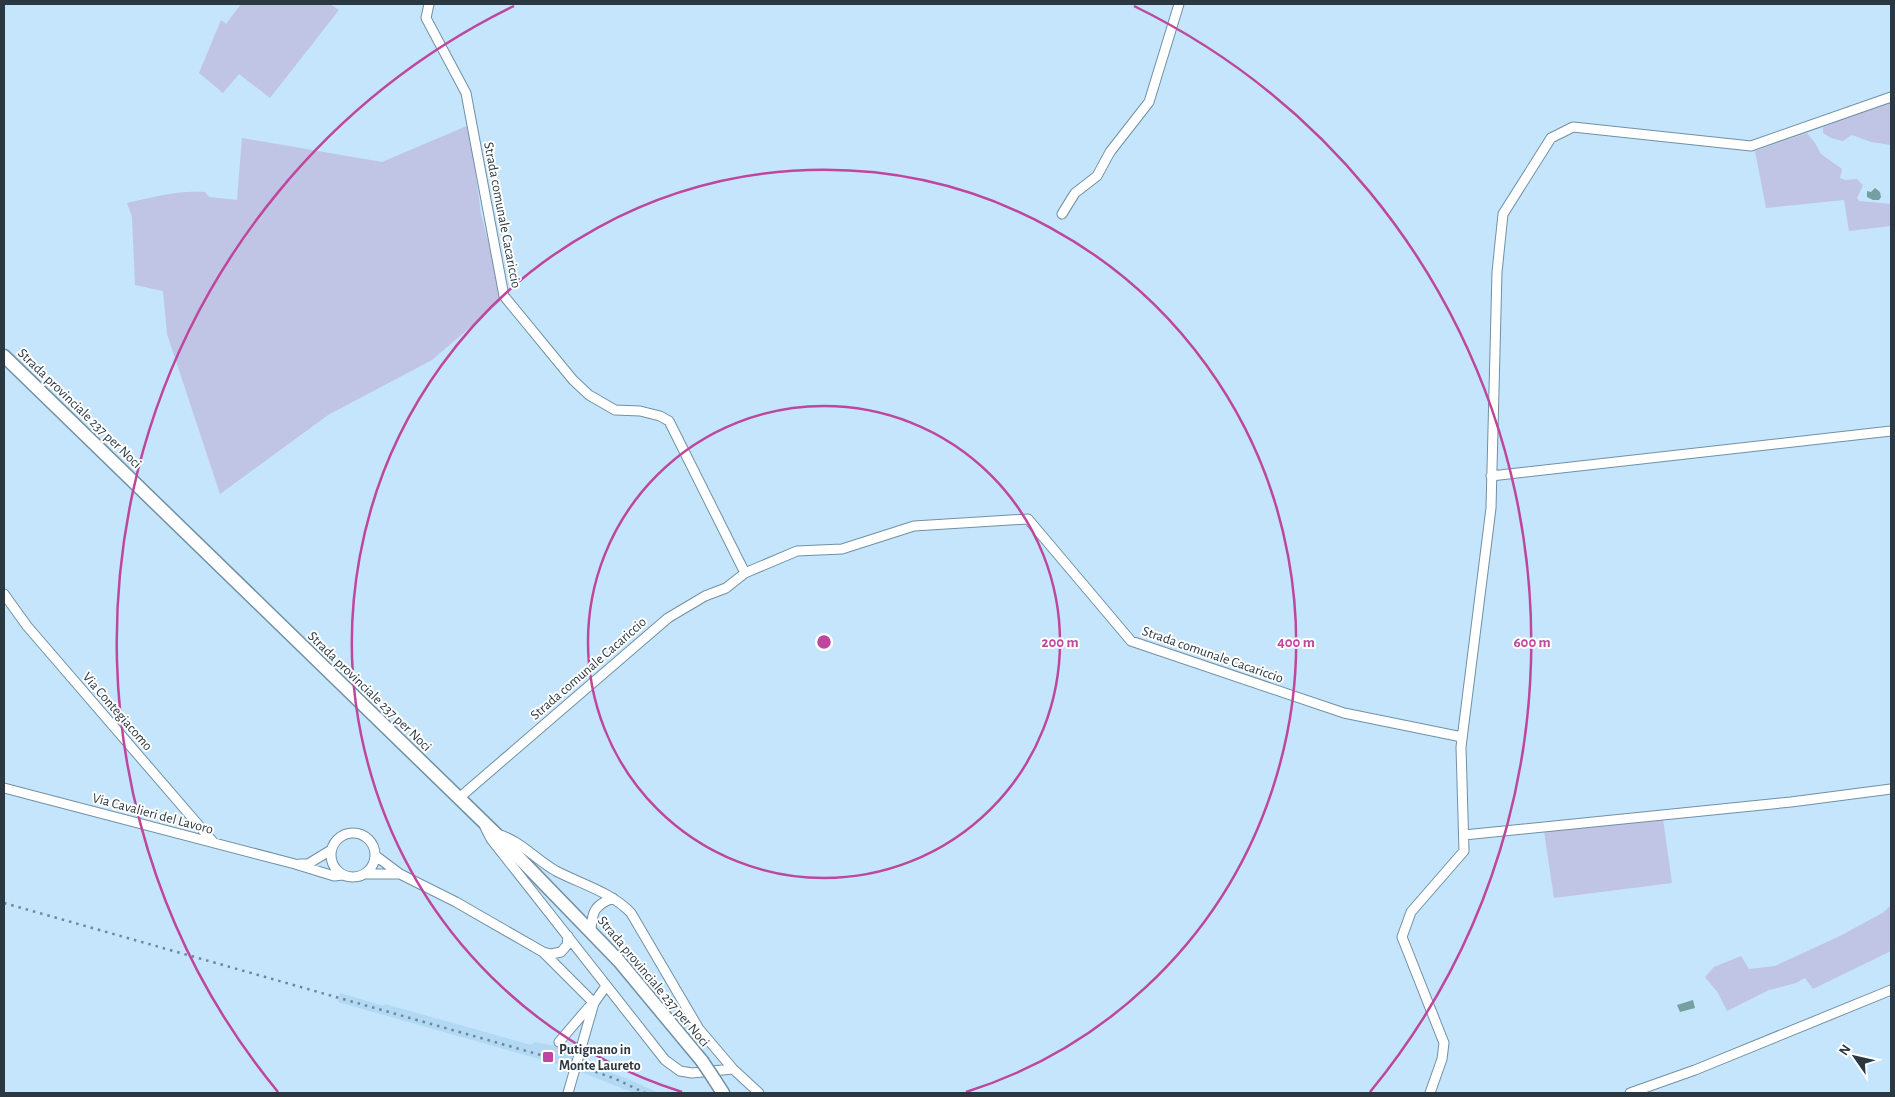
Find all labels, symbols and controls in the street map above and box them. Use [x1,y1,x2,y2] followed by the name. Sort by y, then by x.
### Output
[481,141,523,290] street label: Strada comunale Cacariccio
[15,346,144,471] street label: Strada provinciale 237 per Noci
[528,615,649,723] street label: Strada comunale Cacariccio
[1140,624,1285,686] street label: Strada comunale Cacariccio
[305,629,434,754] street label: Strada provinciale 237 per Noci
[815,633,833,651] centre of rings
[1041,635,1079,650] text: 200 m
[1277,635,1315,650] text: 400 m
[1513,635,1551,650] text: 600 m
[80,670,155,753] street label: Via Contegiacomo
[91,791,215,837] street label: Via Cavalieri del Lavoro
[595,914,712,1050] street label: Strada provinciale 237 per Noci
[1830,1032,1880,1082] north arrow
[1837,1042,1854,1058] text: N
[559,1043,641,1073] place label: Putignano in Monte Laureto
[541,1050,555,1064] marker: Putignano in Monte Laureto

